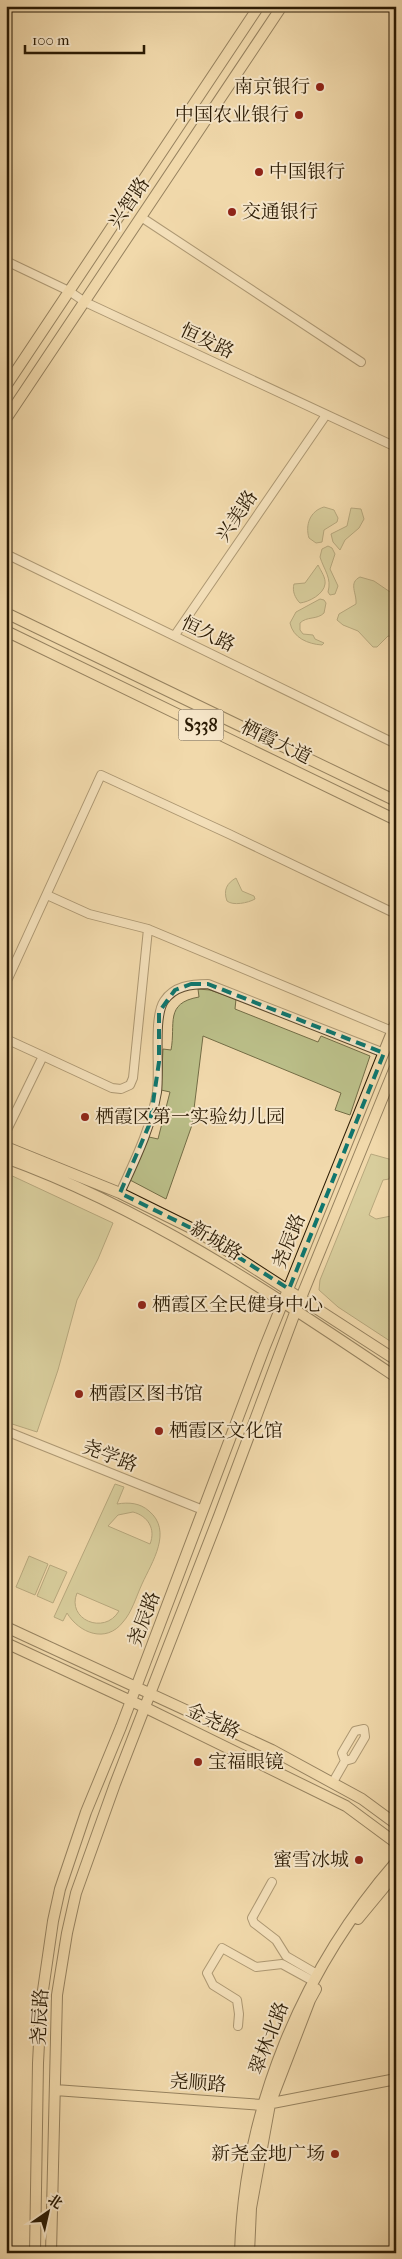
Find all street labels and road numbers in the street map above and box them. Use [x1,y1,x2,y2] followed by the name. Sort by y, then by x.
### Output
[104,173,154,233] street label: 兴智路
[177,319,237,363] street label: 恒发路
[212,486,262,546] street label: 兴美路
[178,612,238,656] street label: 恒久路
[178,710,224,740] road number: S338
[237,715,315,769] street label: 栖霞大道
[268,1210,310,1272] street label: 尧辰路
[186,1217,246,1265] street label: 新城路
[79,1436,141,1476] street label: 尧学路
[124,1588,164,1650] street label: 尧辰路
[183,1699,243,1743] street label: 金尧路
[28,1988,52,2046] street label: 尧辰路
[245,1999,293,2077] street label: 翠林北路
[169,2070,227,2096] street label: 尧顺路

